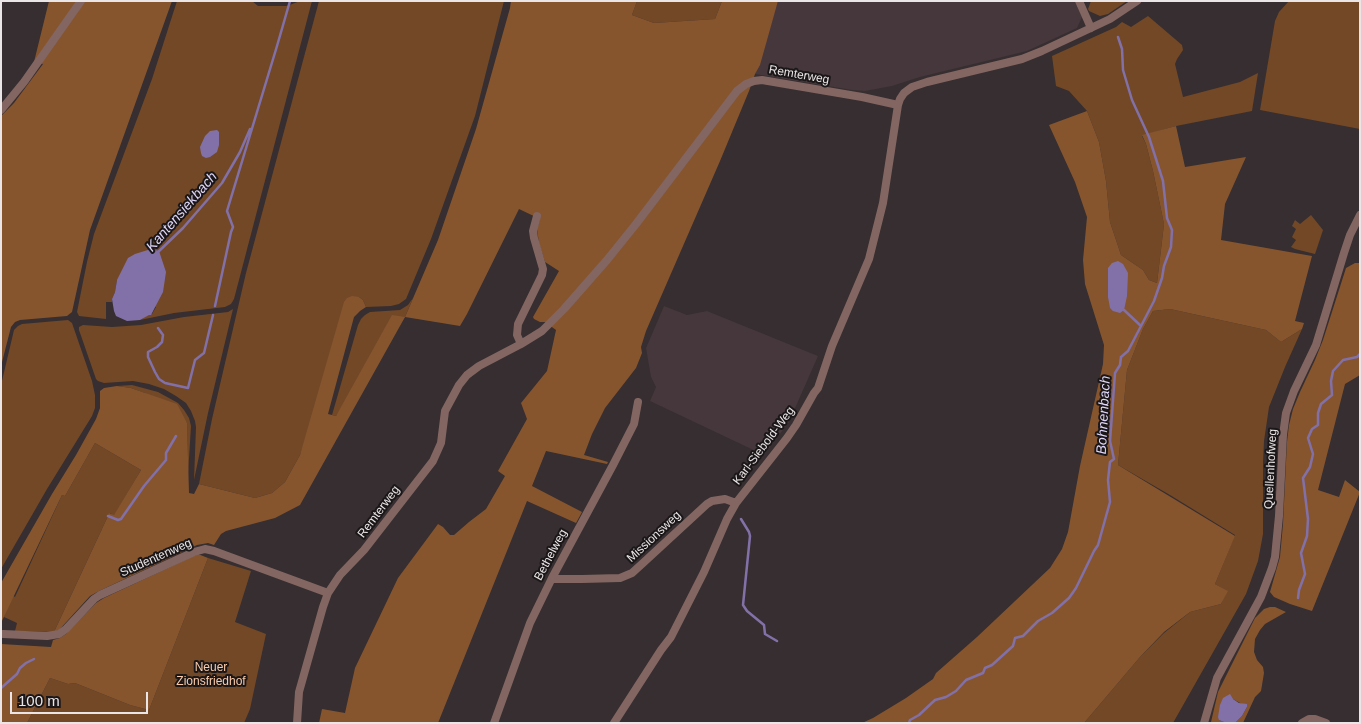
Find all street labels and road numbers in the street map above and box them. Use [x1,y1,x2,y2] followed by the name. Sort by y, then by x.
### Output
[768,63,830,87] street label: Remterweg
[730,404,798,488] street label: Karl-Siebold-Weg
[1262,429,1280,509] street label: Quellenhofweg
[355,483,403,541] street label: Remterweg
[624,508,684,566] street label: Missionsweg
[531,527,571,583] street label: Bethelweg
[118,536,194,580] street label: Studentenweg

